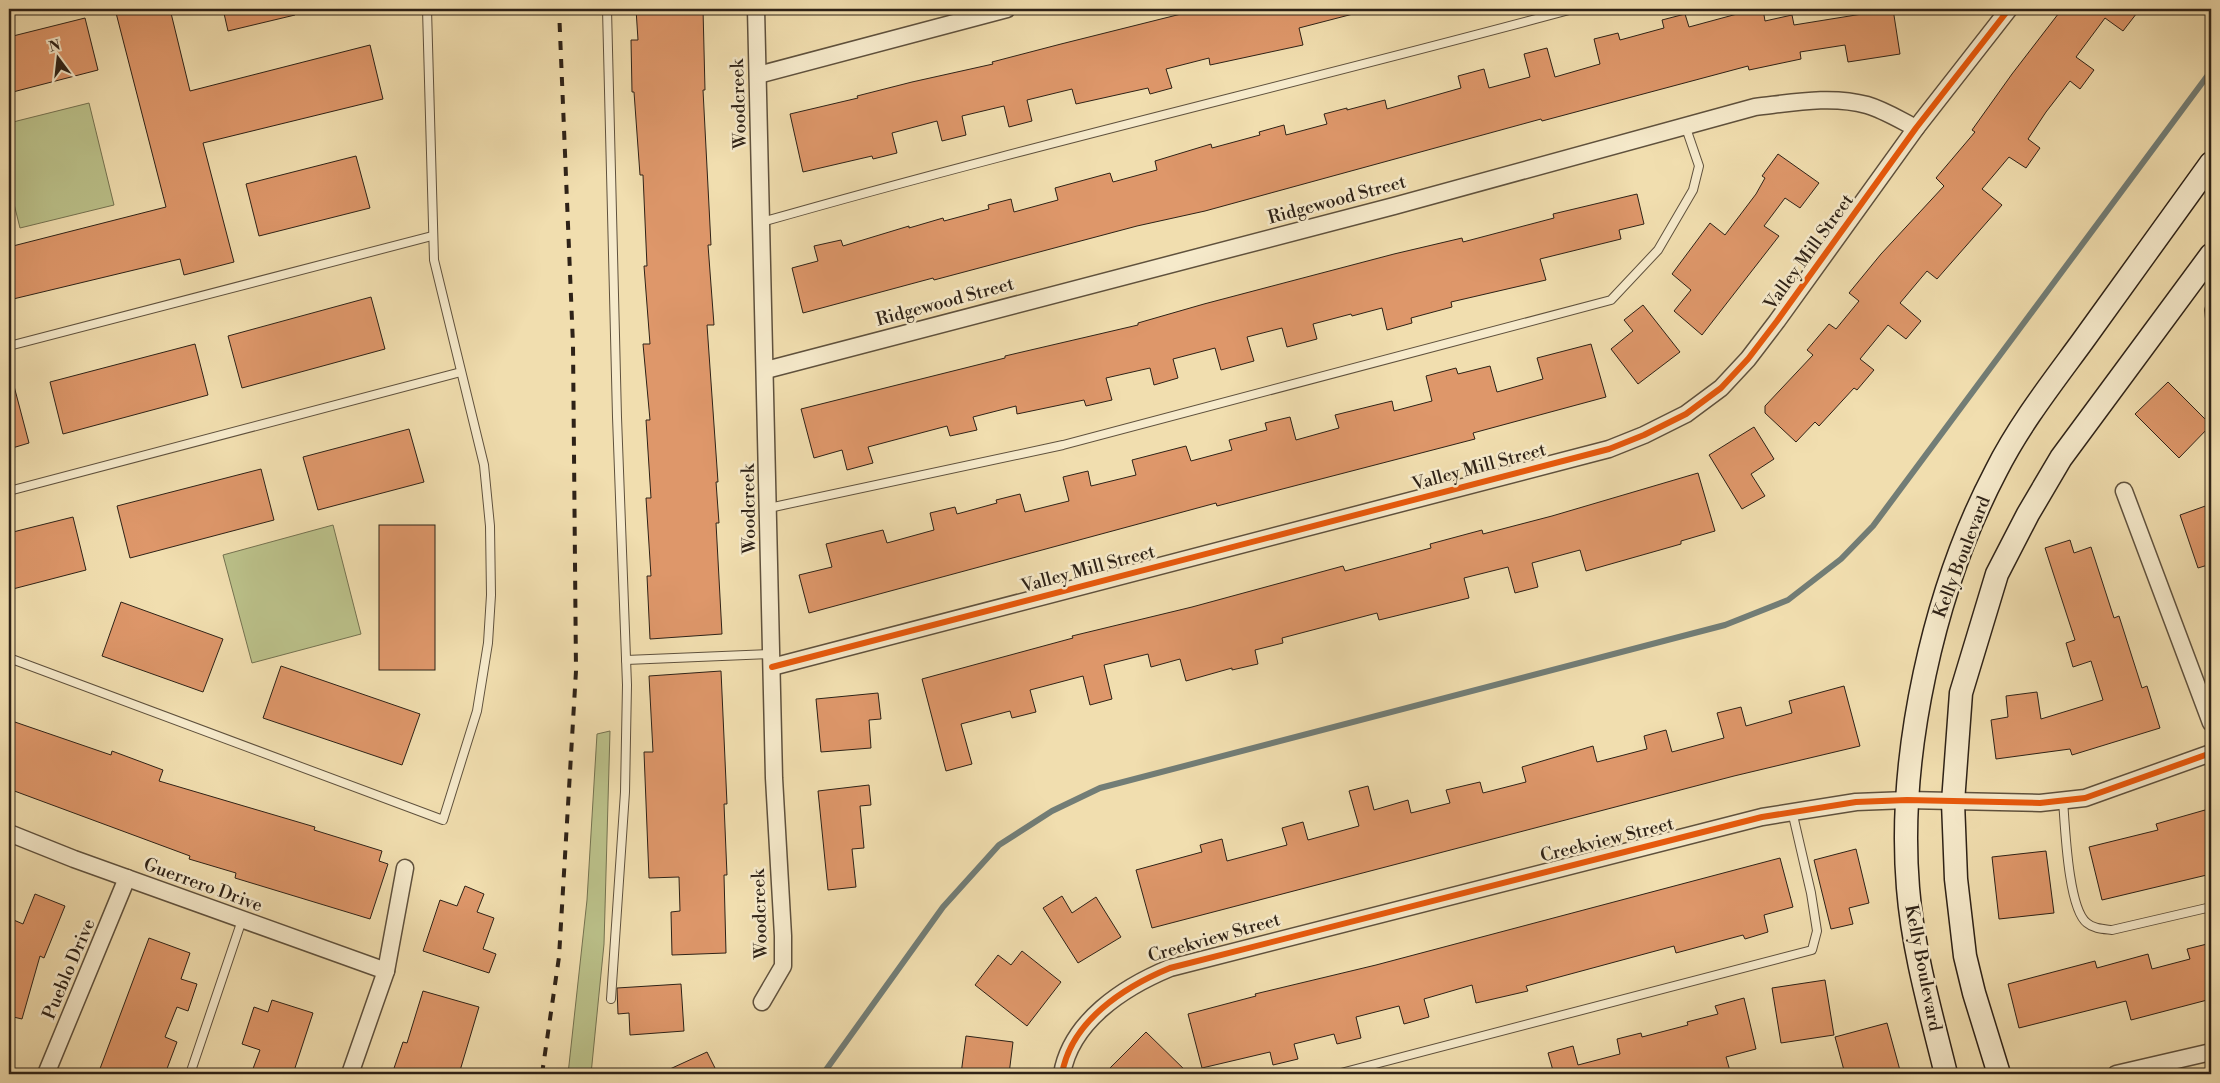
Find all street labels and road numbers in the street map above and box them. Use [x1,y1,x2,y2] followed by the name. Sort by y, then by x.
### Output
[726,57,752,150] street label: Woodcreek
[1265,170,1409,229] street label: Ridgewood Street
[1759,189,1859,315] street label: Valley Mill Street
[873,272,1017,331] street label: Ridgewood Street
[1409,438,1549,496] street label: Valley Mill Street
[737,462,761,555] street label: Woodcreek
[1928,492,1996,621] street label: Kelly Boulevard
[1018,540,1158,598] street label: Valley Mill Street
[1538,812,1677,868] street label: Creekview Street
[140,853,266,917] street label: Guerrero Drive
[747,867,773,960] street label: Woodcreek
[1899,903,1947,1034] street label: Kelly Boulevard
[1145,908,1283,968] street label: Creekview Street
[38,915,100,1023] street label: Pueblo Drive

